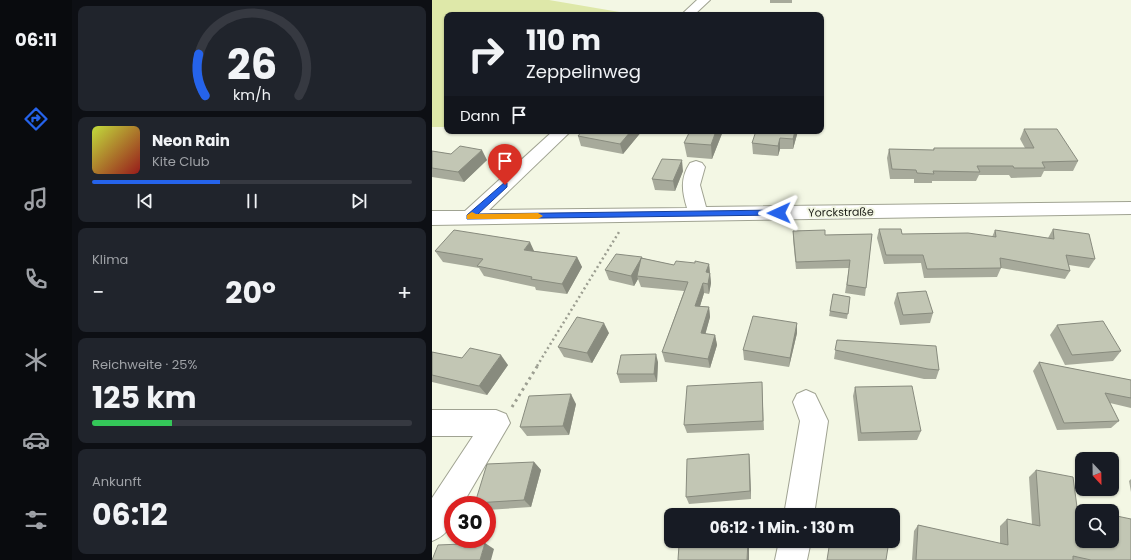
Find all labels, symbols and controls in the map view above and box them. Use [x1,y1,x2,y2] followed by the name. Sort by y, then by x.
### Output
[526,21,601,60] text: 110 m
[15,27,57,52] text: 06:11
[460,28,512,80] icon: right
[227,35,277,94] text: 26
[526,59,641,84] text: Zeppelinweg
[233,85,271,105] text: km/h
[508,104,530,126] icon: arrive
[22,105,50,133] icon: directions
[460,105,500,126] text: Dann
[152,130,230,151] text: Neon Rain
[488,144,522,185] pin
[494,150,516,172] icon: arrive
[152,152,210,171] text: Kite Club
[22,185,50,213] icon: music
[134,190,156,212] icon: previous
[241,190,263,212] icon: pause
[348,190,370,212] icon: next
[758,192,800,234] position arrow
[808,203,874,221] street label: Yorckstraße
[92,250,128,269] text: Klima
[22,265,50,293] icon: phone
[225,271,276,314] text: 20°
[92,277,104,308] text: −
[397,277,412,308] text: +
[22,346,50,374] icon: climate
[92,355,197,374] text: Reichweite · 25%
[92,376,197,419] text: 125 km
[22,426,50,454] icon: car
[1075,452,1119,496] north arrow
[1075,452,1119,548] map controls
[92,472,141,491] text: Ankunft
[92,493,168,536] text: 06:12
[444,496,496,548] speed limit sign: 30
[1075,504,1119,548] button: search
[22,506,50,534] icon: filters
[710,517,854,538] text: 06:12 · 1 Min. · 130 m

